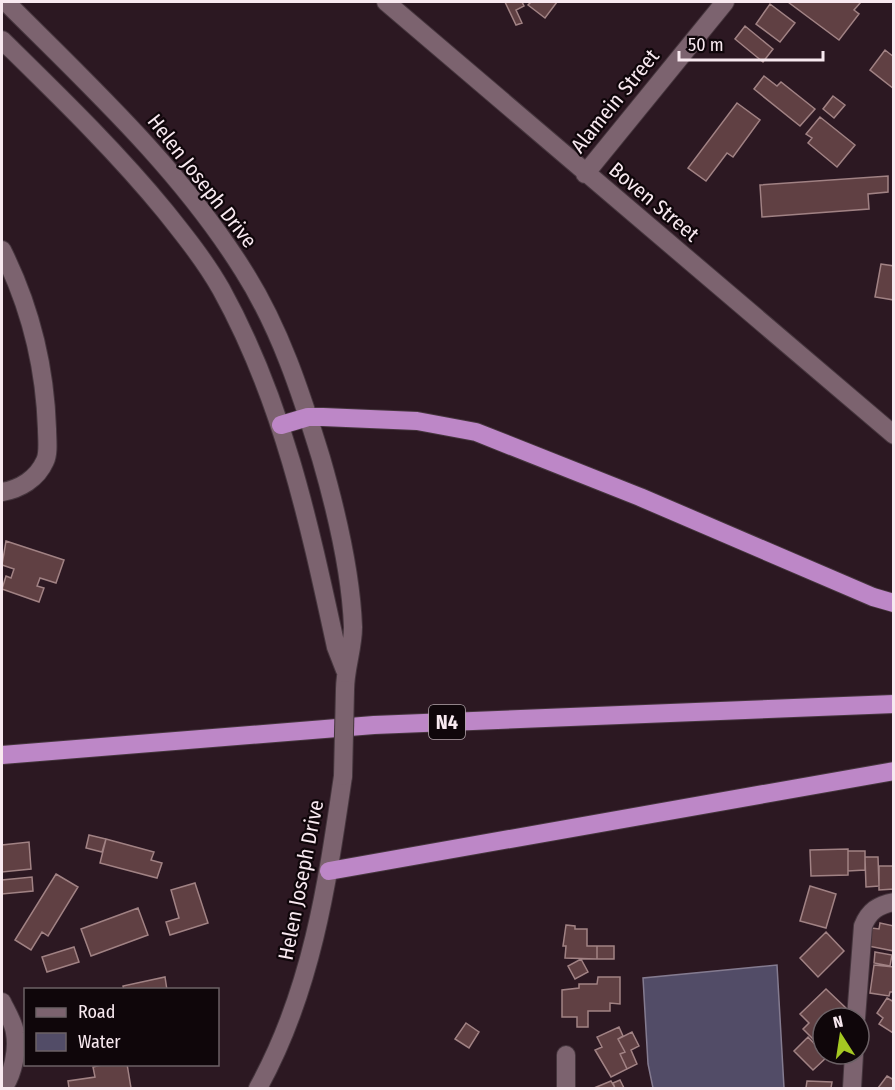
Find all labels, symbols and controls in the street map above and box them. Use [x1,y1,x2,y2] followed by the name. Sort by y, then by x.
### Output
[679,24,823,62] scale bar
[688,34,724,56] text: 50 m
[565,44,665,158] street label: Alamein Street
[142,109,262,253] street label: Helen Joseph Drive
[604,157,704,247] street label: Boven Street
[429,705,465,739] road number: N4
[273,798,329,962] street label: Helen Joseph Drive
[24,988,219,1066] legend
[78,1001,115,1023] text: Road
[811,1006,871,1066] north arrow
[831,1012,845,1032] text: N
[78,1031,121,1053] text: Water

